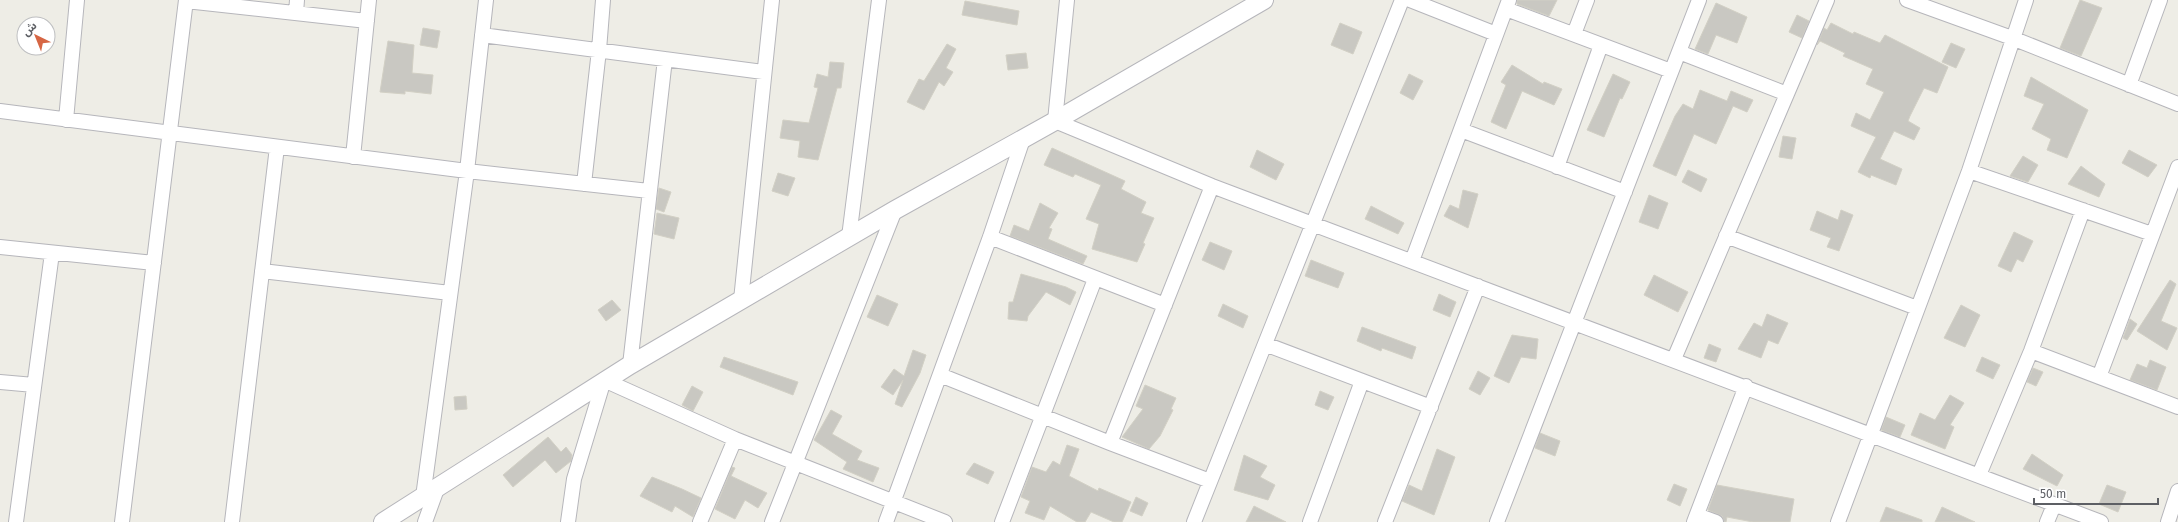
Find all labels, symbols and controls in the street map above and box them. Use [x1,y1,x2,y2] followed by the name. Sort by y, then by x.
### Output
[16,16,56,56] north arrow
[20,19,39,39] text: ش
[2034,480,2158,506] scale bar
[2040,487,2066,501] text: 50 m

